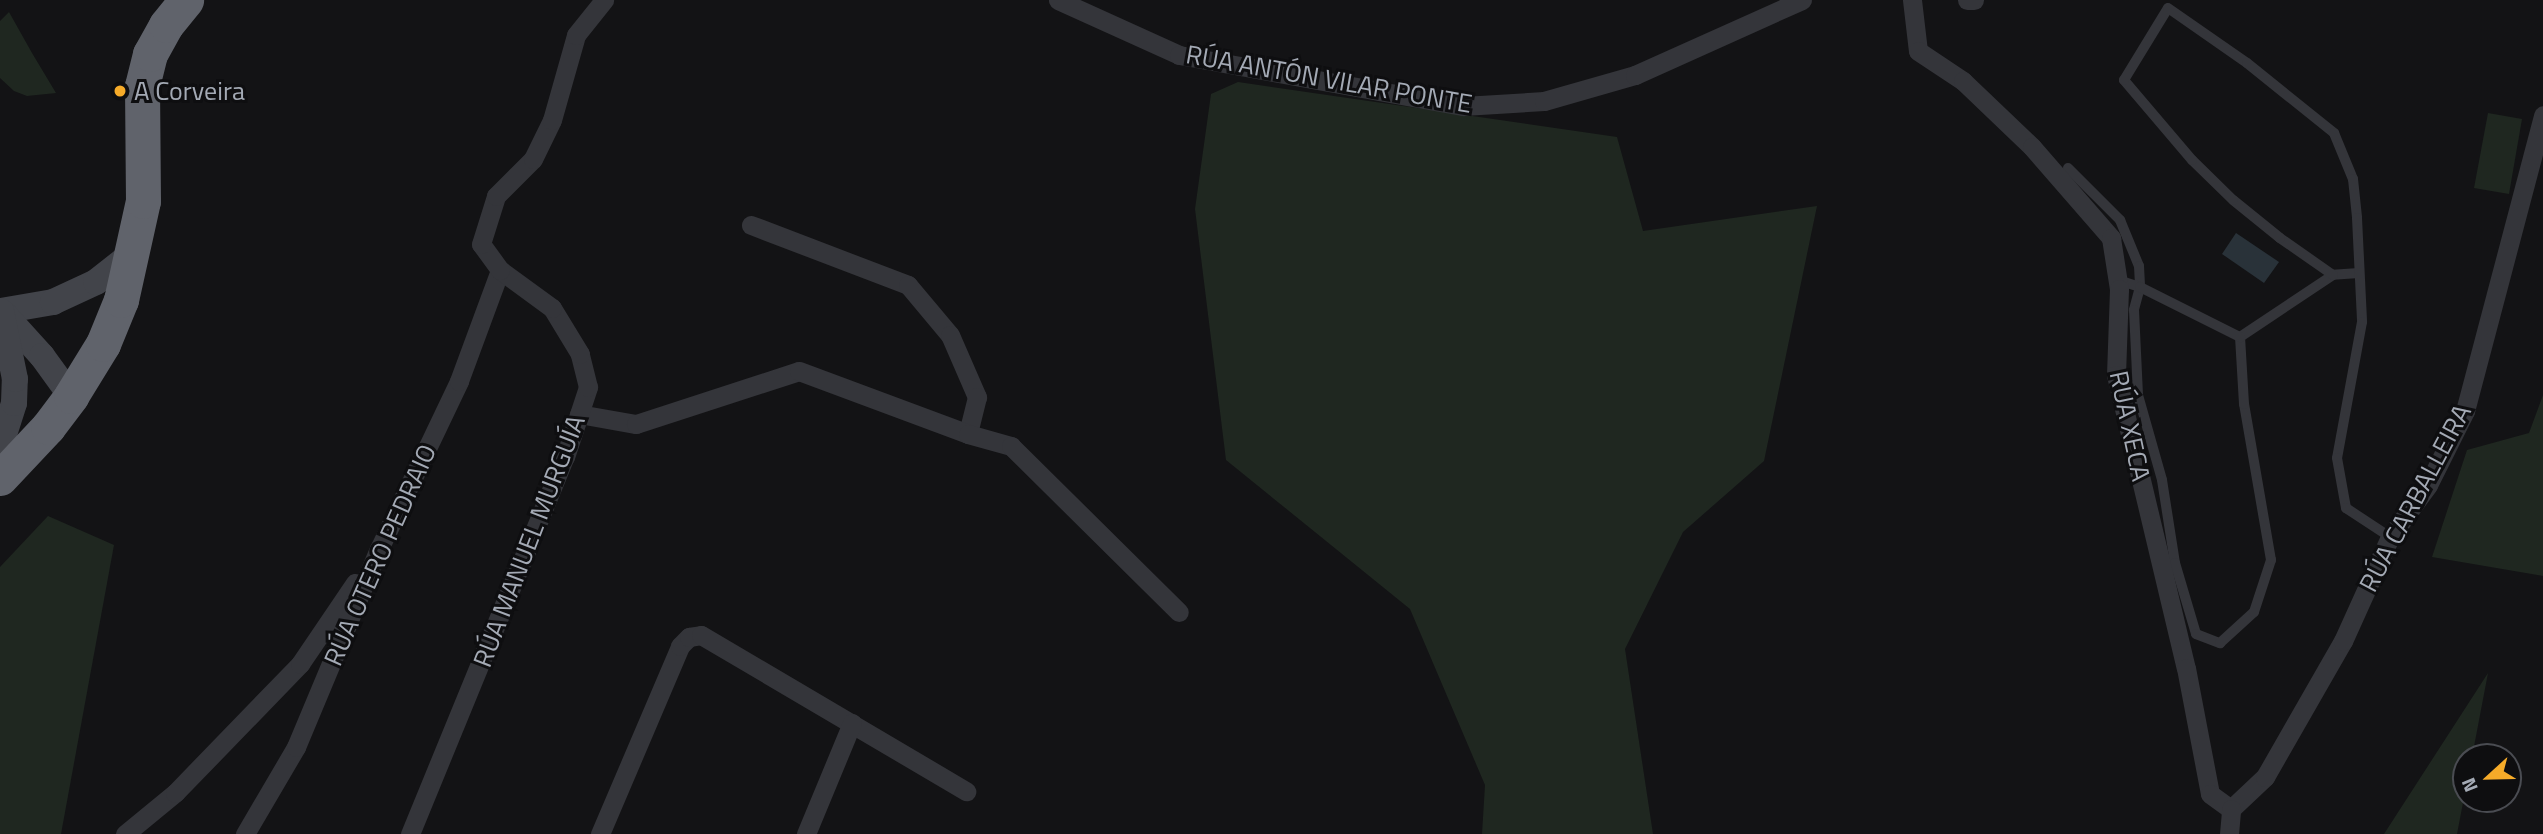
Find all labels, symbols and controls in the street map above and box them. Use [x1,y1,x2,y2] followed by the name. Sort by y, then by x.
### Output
[1184,38,1474,120] street label: RÚA ANTÓN VILAR PONTE
[134,75,245,107] place label: A Corveira
[112,83,128,99] marker: A Corveira
[2103,368,2157,484] street label: RÚA XECA
[2352,399,2478,597] street label: RÚA CARBALLEIRA
[467,411,591,671] street label: RÚA MANUEL MURGUÍA
[317,440,443,670] street label: RÚA OTERO PEDRAIO
[2452,743,2522,813] north arrow
[2453,774,2485,797] text: N

